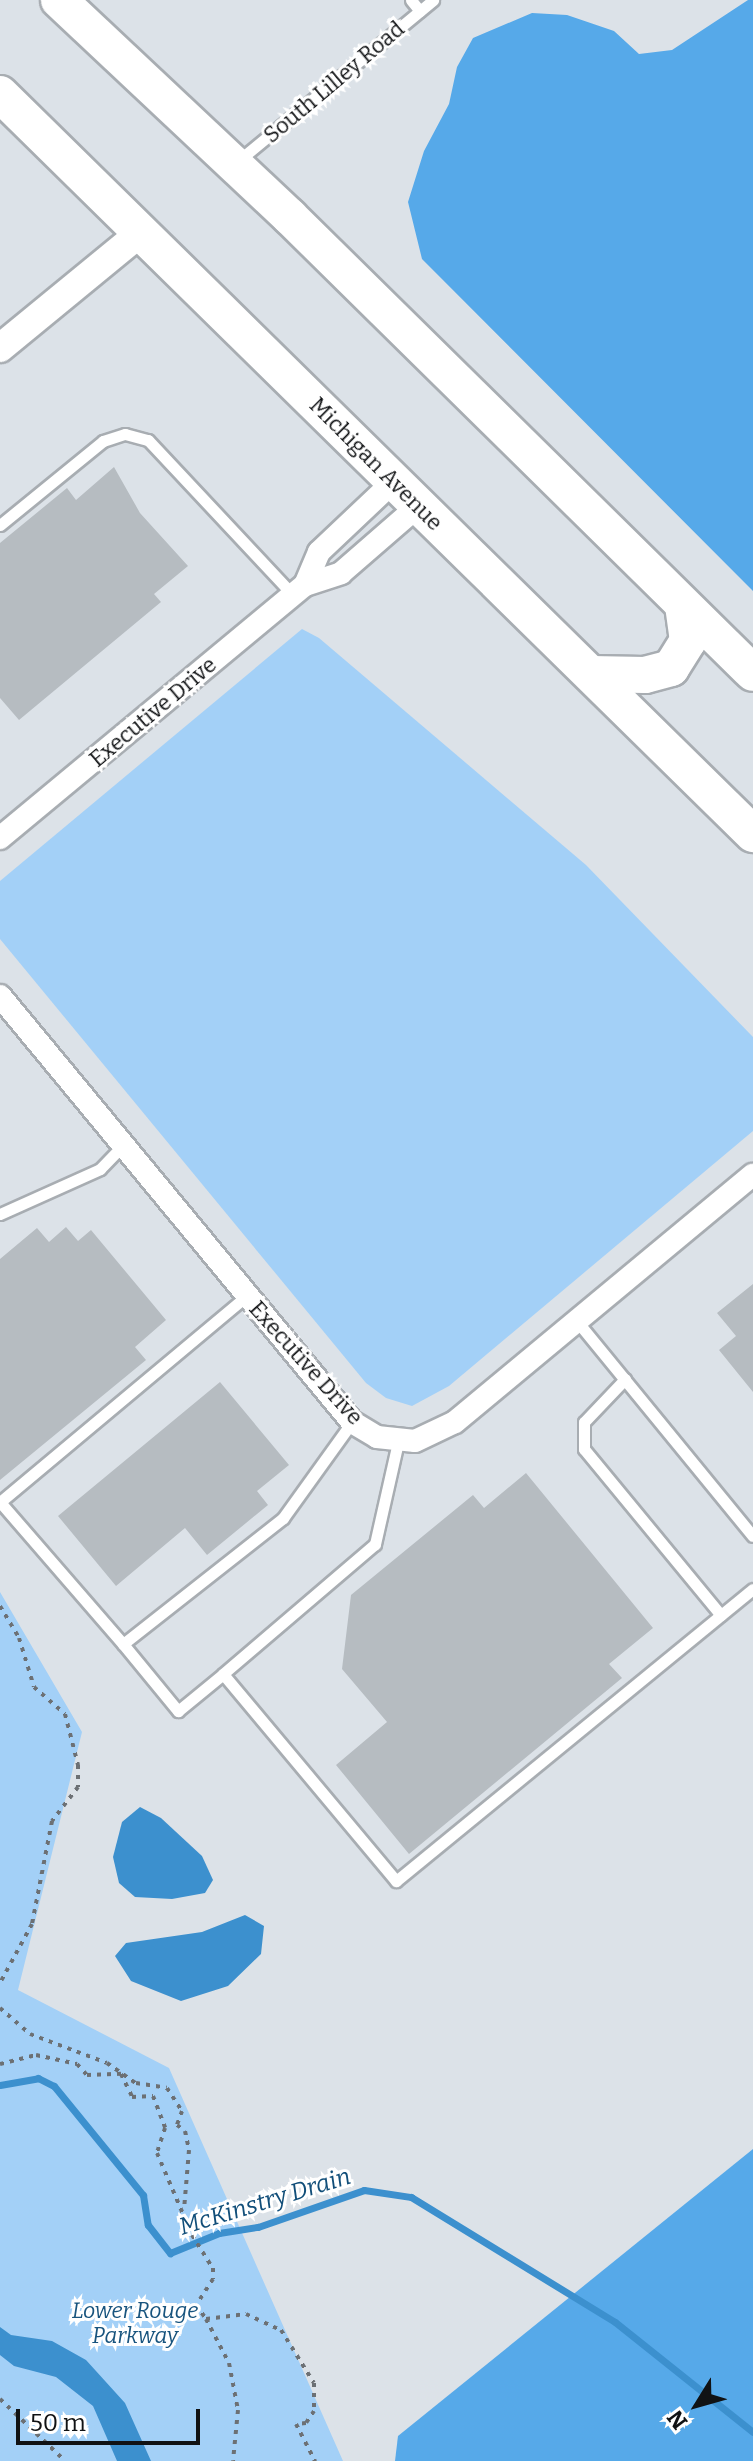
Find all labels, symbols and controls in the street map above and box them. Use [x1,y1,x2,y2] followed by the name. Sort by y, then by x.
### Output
[258,16,410,148] street label: South Lilley Road
[304,392,448,536] street label: Michigan Avenue
[84,651,222,773] street label: Executive Drive
[244,1296,368,1430] street label: Executive Drive
[176,2162,354,2242] water label: McKinstry Drain
[72,2297,198,2348] park label: Lower Rouge Parkway
[657,2365,737,2445] north arrow
[20,2393,204,2443] scale bar
[662,2405,693,2435] text: N
[30,2409,86,2437] text: 50 m

